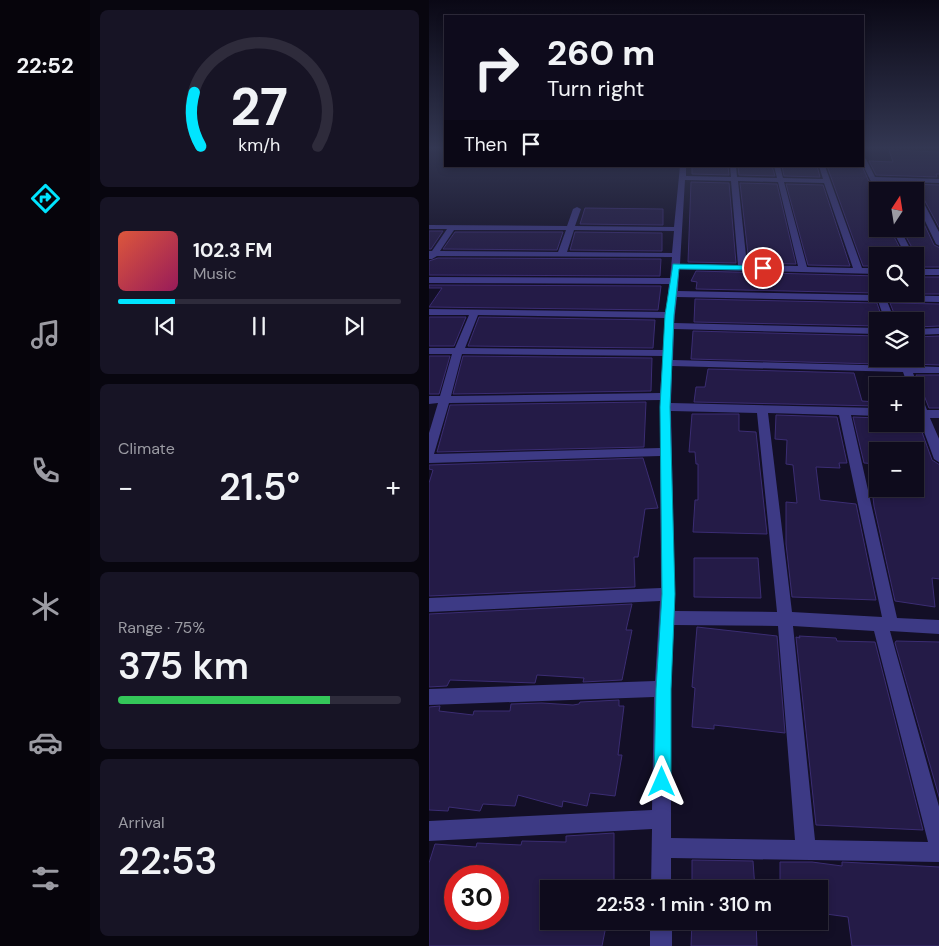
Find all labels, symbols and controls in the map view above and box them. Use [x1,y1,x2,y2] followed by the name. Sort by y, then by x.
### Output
[547,30,655,76] text: 260 m
[464,35,529,100] icon: right
[16,51,74,80] text: 22:52
[231,73,288,141] text: 27
[547,74,644,103] text: Turn right
[517,130,545,158] icon: arrive
[464,132,507,157] text: Then
[238,133,281,157] text: km/h
[28,181,63,216] icon: directions
[869,182,924,238] north arrow
[869,182,924,497] map controls
[193,238,272,263] text: 102.3 FM
[742,247,784,289] pin
[869,247,924,302] button: search
[749,254,777,282] icon: arrive
[193,263,237,284] text: Music
[151,312,179,340] icon: previous
[245,312,273,340] icon: pause
[340,312,368,340] icon: next
[869,312,924,367] button: layers
[28,317,63,352] icon: music
[869,377,924,432] button: +
[118,438,175,459] text: Climate
[869,442,924,497] button: −
[28,453,63,488] icon: phone
[219,462,300,512] text: 21.5°
[118,469,133,506] text: −
[386,469,401,506] text: +
[28,589,63,624] icon: climate
[118,617,205,638] text: Range · 75%
[118,641,249,691] text: 375 km
[28,725,63,760] icon: car
[635,755,687,807] position arrow
[118,812,165,833] text: Arrival
[118,836,217,886] text: 22:53
[28,861,63,896] icon: filters
[444,865,509,930] speed limit sign: 30
[596,892,772,917] text: 22:53 · 1 min · 310 m

